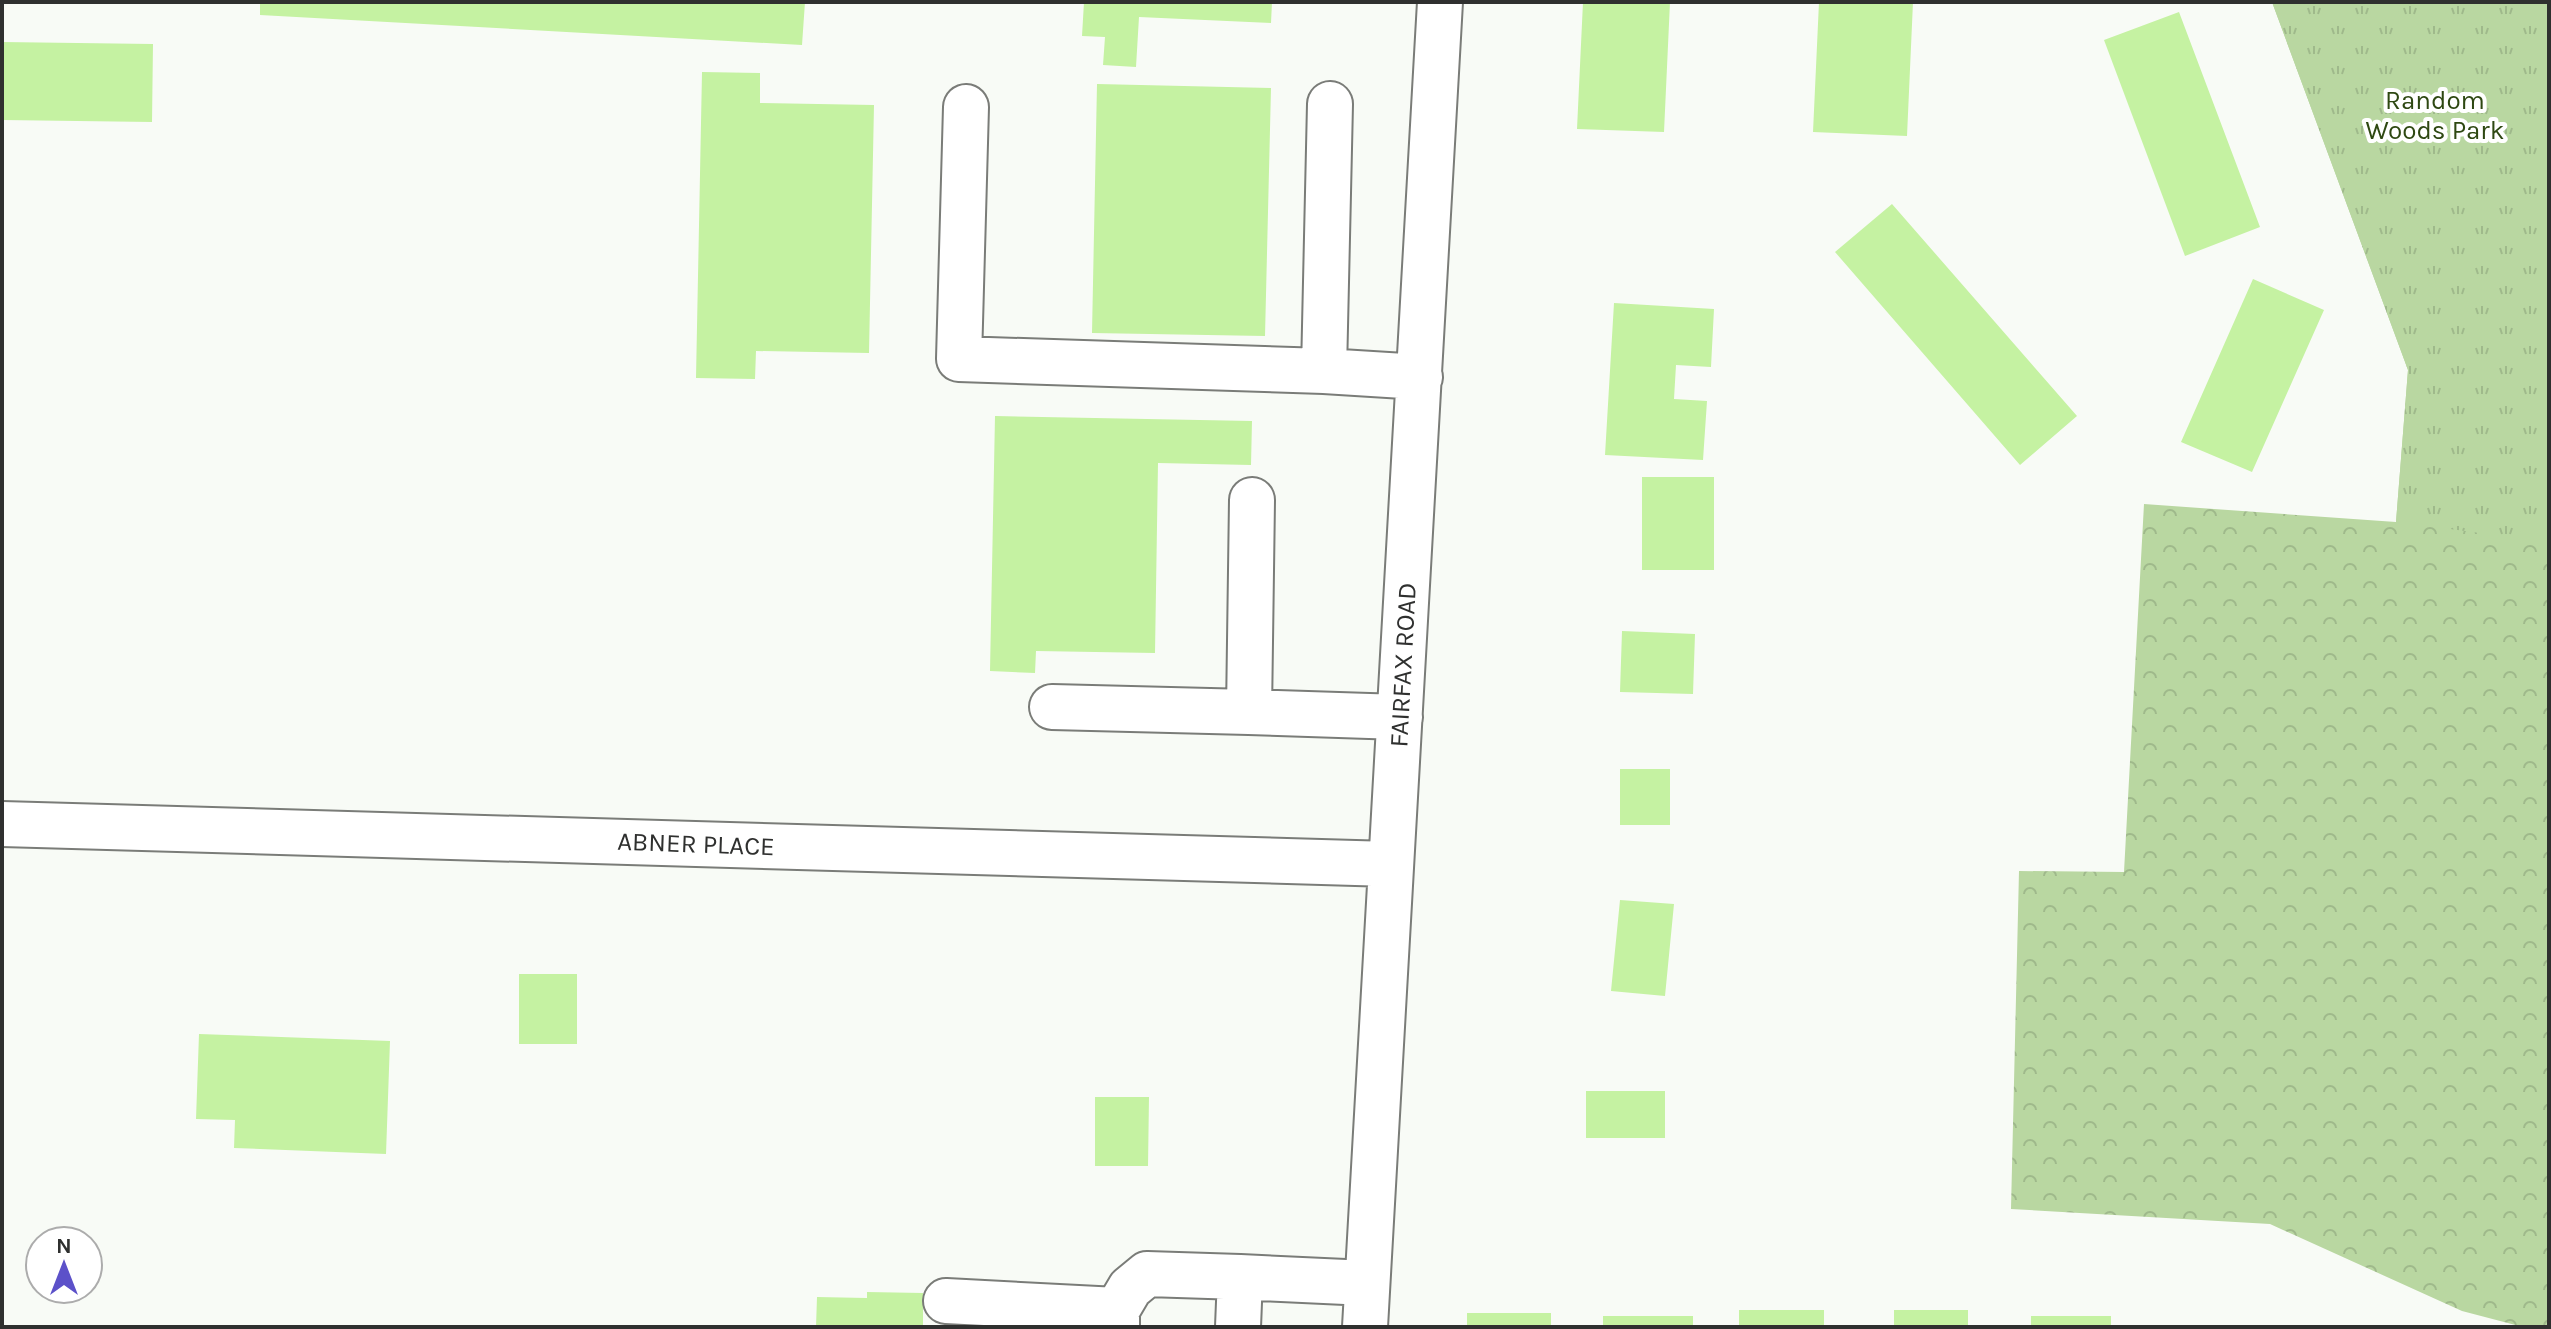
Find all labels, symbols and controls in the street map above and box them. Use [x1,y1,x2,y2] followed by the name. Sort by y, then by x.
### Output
[2366,85,2504,146] park label: Random Woods Park
[1383,582,1423,748] street label: FAIRFAX ROAD
[617,826,775,862] street label: ABNER PLACE
[24,1225,104,1305] north arrow
[56,1233,72,1259] text: N

